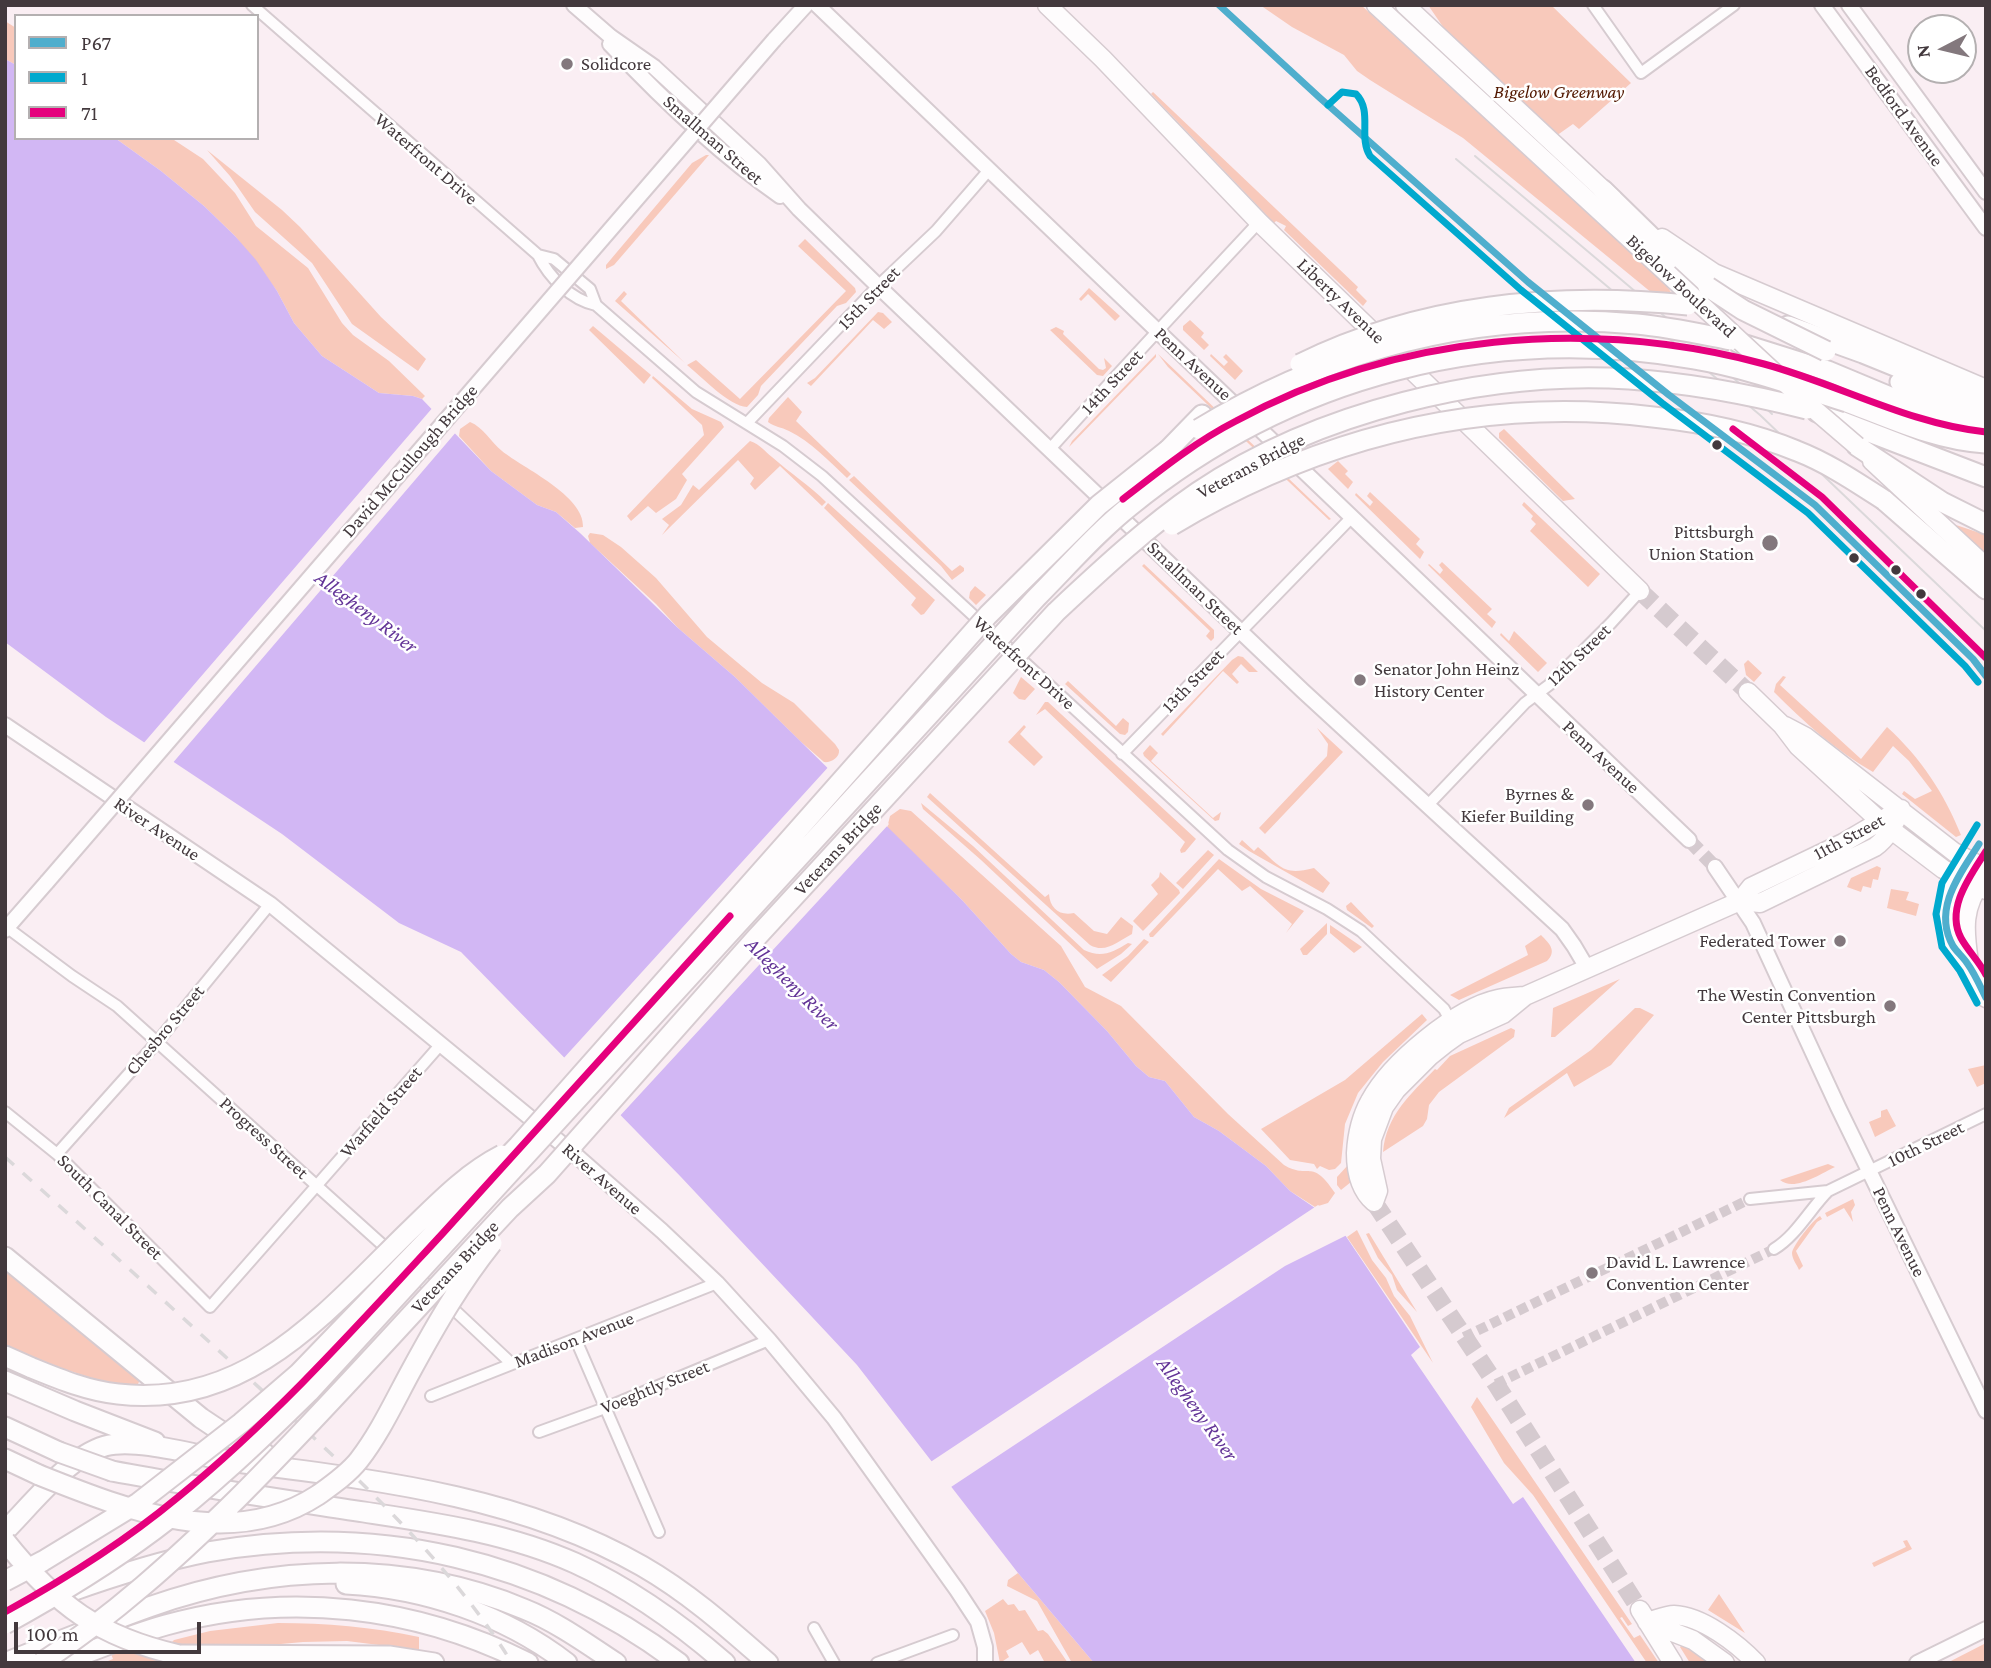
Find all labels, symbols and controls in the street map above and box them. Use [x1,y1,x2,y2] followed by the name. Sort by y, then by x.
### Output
[14,14,259,140] legend
[1907,14,1977,84] north arrow
[81,31,111,55] text: P67
[1911,44,1934,59] text: N
[581,53,651,75] place label: Solidcore
[559,56,575,72] marker: Solidcore
[1860,61,1948,171] street label: Bedford Avenue
[81,66,88,90] text: 1
[1494,81,1624,103] park label: Bigelow Greenway
[658,90,768,190] street label: Smallman Street
[81,101,98,125] text: 71
[370,108,482,210] street label: Waterfront Drive
[1621,229,1741,343] street label: Bigelow Boulevard
[1292,253,1390,349] street label: Liberty Avenue
[833,261,905,335] street label: 15th Street
[1150,322,1236,406] street label: Penn Avenue
[1076,345,1148,419] street label: 14th Street
[337,380,483,542] street label: David McCullough Bridge
[1193,428,1309,504] street label: Veterans Bridge
[1710,438,1724,452] unlabelled marker
[1649,521,1754,565] place label: Pittsburgh Union Station
[1760,533,1780,553] marker: Pittsburgh Union Station
[1142,536,1248,640] street label: Smallman Street
[1847,551,1861,565] unlabelled marker
[1889,563,1903,577] unlabelled marker
[310,565,422,659] water label: Allegheny River
[1914,587,1928,601] unlabelled marker
[968,611,1080,715] street label: Waterfront Drive
[1542,619,1616,691] street label: 12th Street
[1157,644,1229,718] street label: 13th Street
[1374,658,1519,702] place label: Senator John Heinz History Center
[1352,672,1368,688] marker: Senator John Heinz History Center
[1558,715,1644,799] street label: Penn Avenue
[1461,783,1574,827] place label: Byrnes & Kiefer Building
[110,792,204,866] street label: River Avenue
[1580,797,1596,813] marker: Byrnes & Kiefer Building
[789,798,887,900] street label: Veterans Bridge
[1810,809,1888,865] street label: 11th Street
[1699,930,1826,952] place label: Federated Tower
[740,932,844,1036] water label: Allegheny River
[1832,933,1848,949] marker: Federated Tower
[121,980,209,1080] street label: Chesbro Street
[1697,984,1876,1028] place label: The Westin Convention Center Pittsburgh
[1882,998,1898,1014] marker: The Westin Convention Center Pittsburgh
[335,1062,427,1162] street label: Warfield Street
[215,1092,313,1184] street label: Progress Street
[1884,1116,1968,1172] street label: 10th Street
[557,1138,647,1220] street label: River Avenue
[52,1149,168,1265] street label: South Canal Street
[1867,1183,1931,1281] street label: Penn Avenue
[406,1216,504,1318] street label: Veterans Bridge
[1606,1251,1749,1295] place label: David L. Lawrence Convention Center
[1584,1265,1600,1281] marker: David L. Lawrence Convention Center
[511,1307,637,1373] street label: Madison Avenue
[1151,1352,1243,1466] water label: Allegheny River
[597,1355,713,1419] street label: Voeghtly Street
[18,1608,205,1652] scale bar
[27,1622,79,1646] text: 100 m

